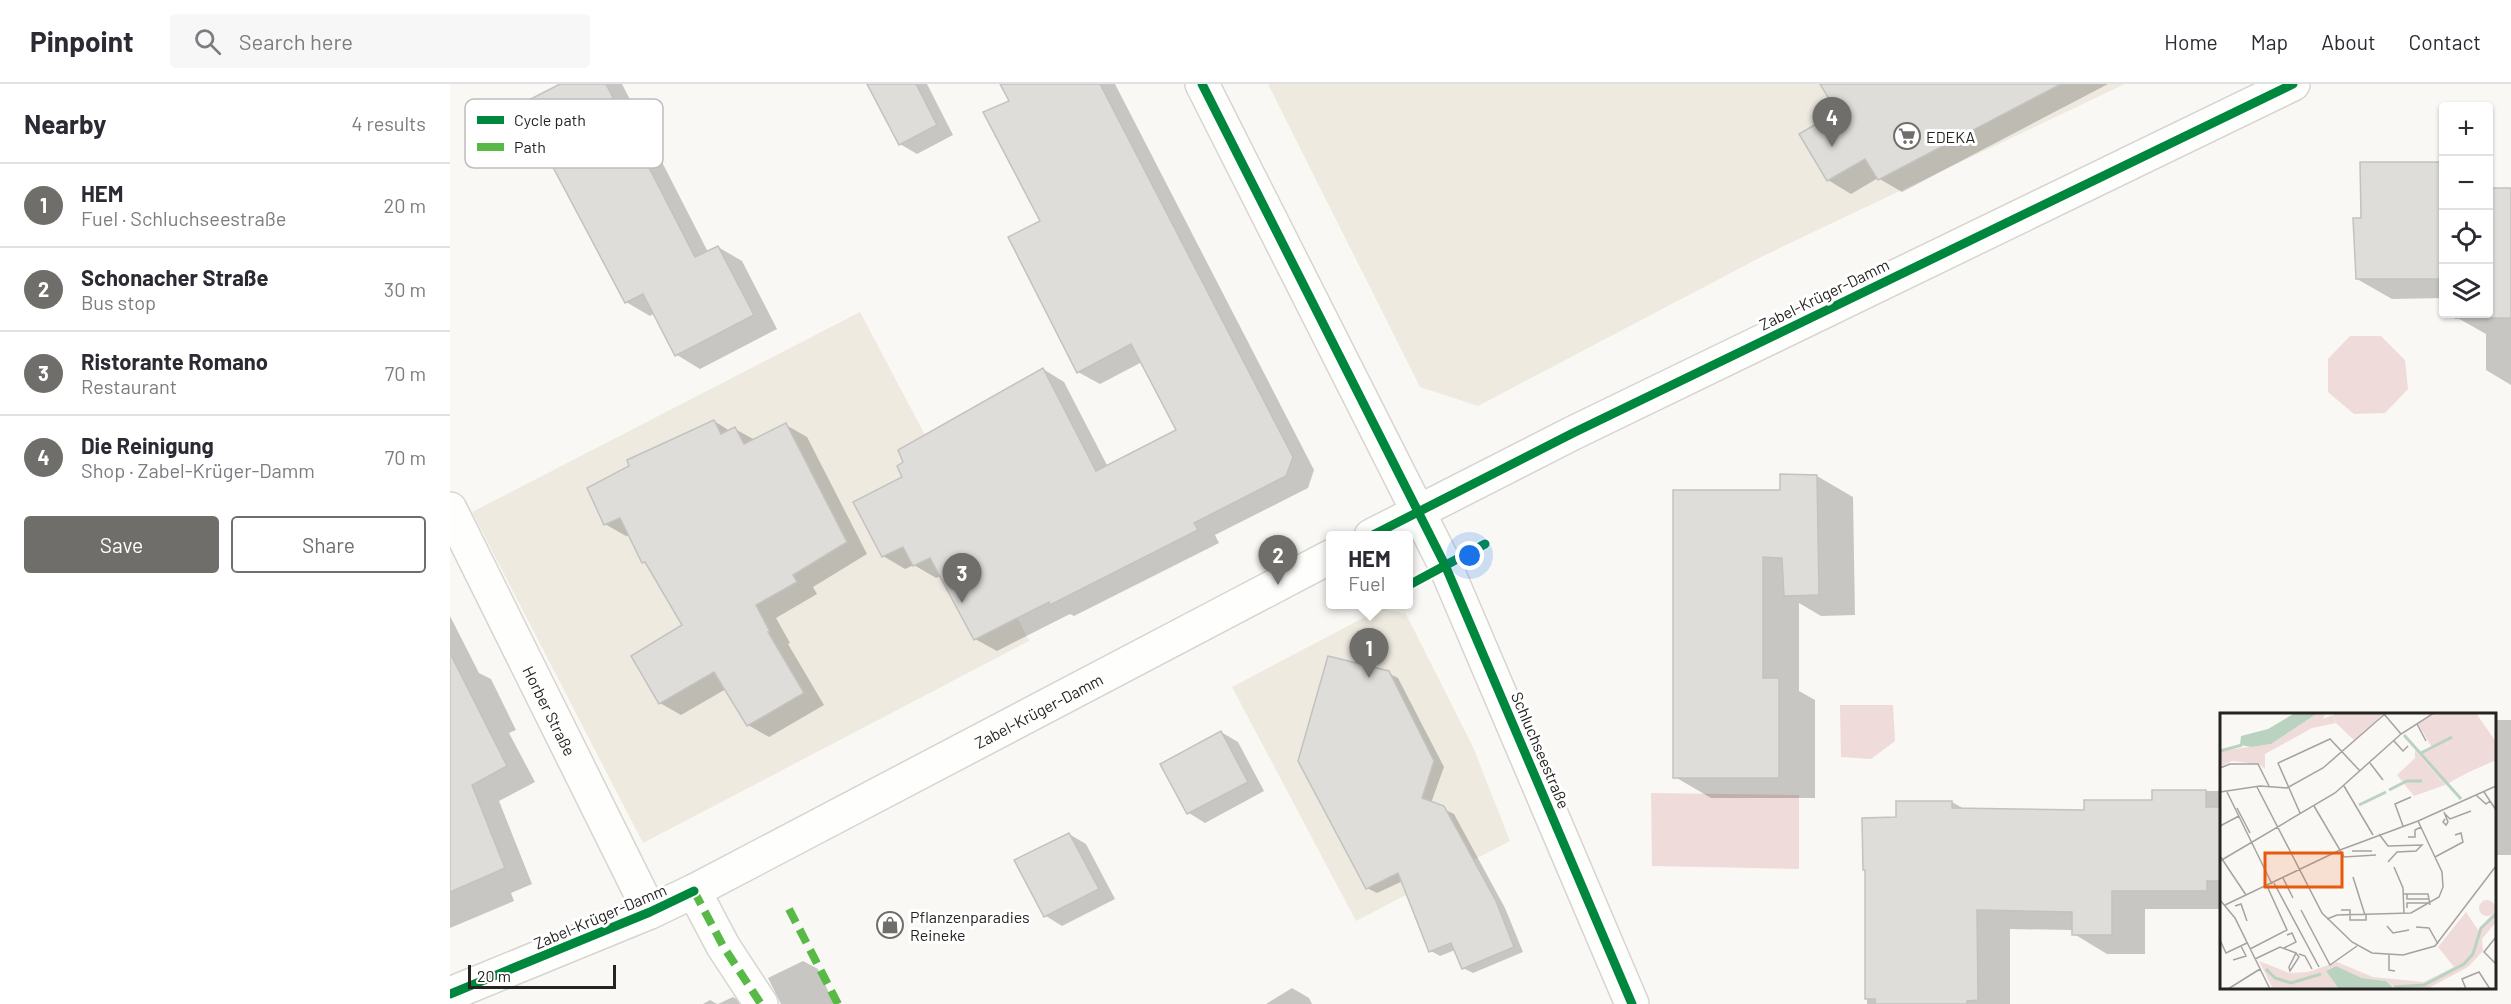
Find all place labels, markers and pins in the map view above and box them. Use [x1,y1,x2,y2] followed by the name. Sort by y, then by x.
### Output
[1812,98,1852,147] pin: 4
[1892,121,1922,151] supermarket icon: EDEKA
[1926,127,1975,146] place label: EDEKA
[1258,536,1298,585] pin: 2
[942,554,982,603] pin: 3
[1350,628,1388,678] pin: 1
[910,907,1030,944] place label: Pflanzenparadies Reineke
[875,910,905,940] shop icon: Pflanzenparadies Reineke

